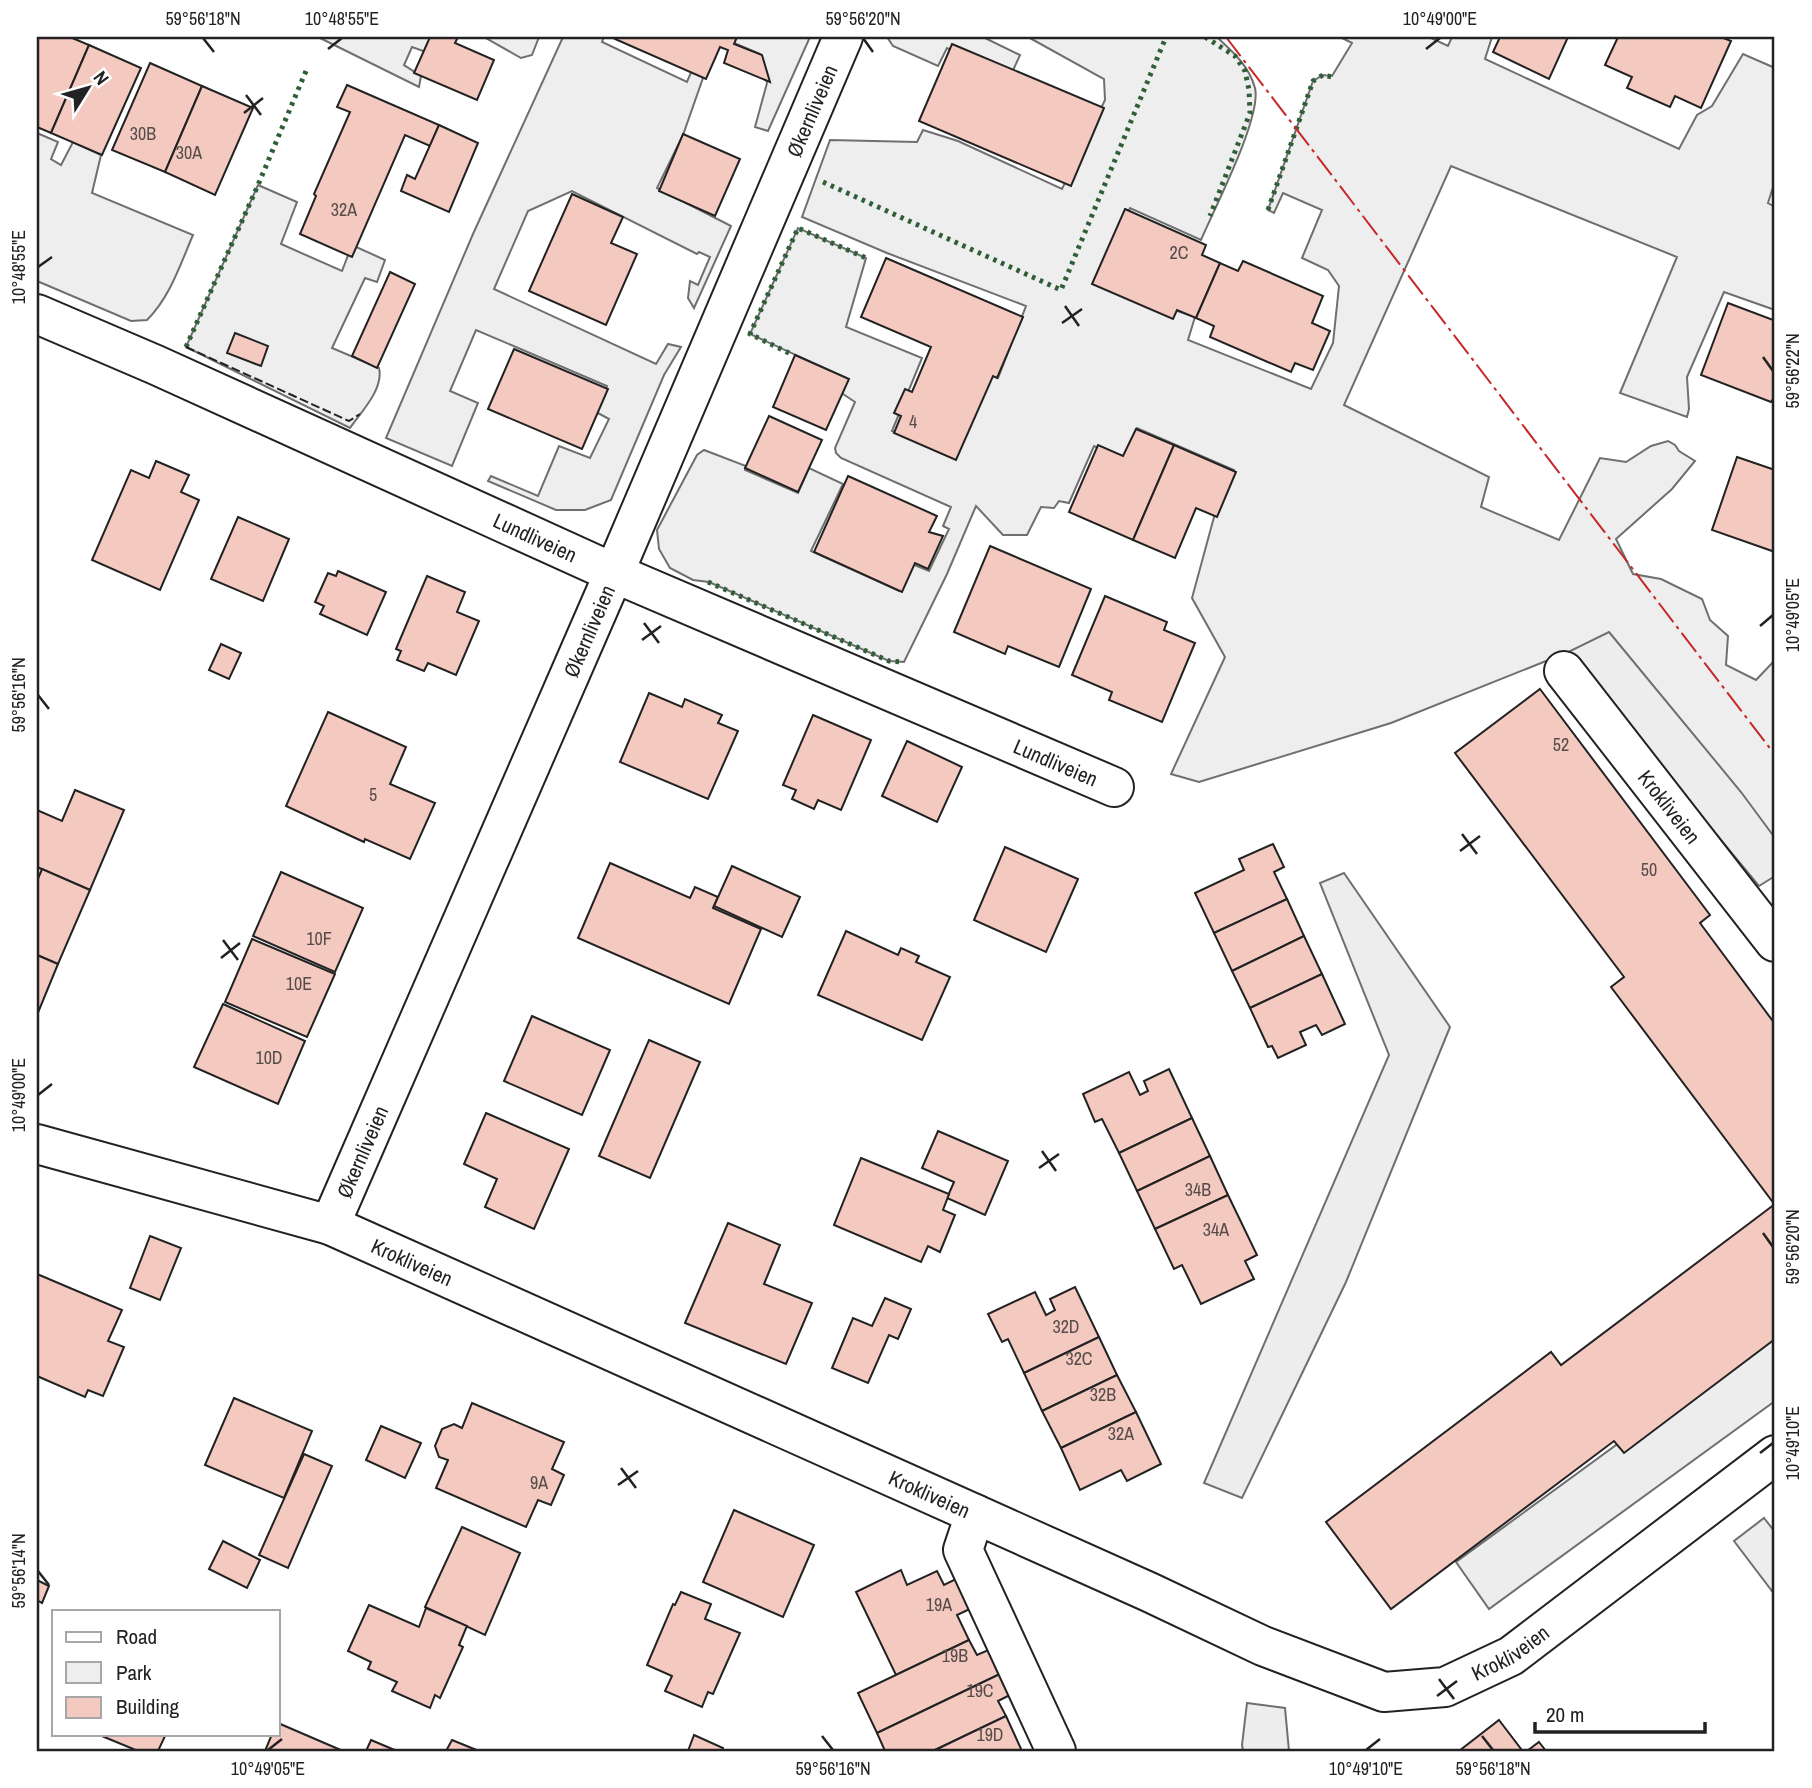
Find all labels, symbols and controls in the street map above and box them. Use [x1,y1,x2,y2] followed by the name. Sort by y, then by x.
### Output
[165,6,241,31] text: 59°56'18"N
[305,6,379,31] text: 10°48'55"E
[825,6,901,31] text: 59°56'20"N
[1403,6,1477,31] text: 10°49'00"E
[52,52,122,122] north arrow
[779,60,844,161] street label: Økernliveien
[88,65,115,90] text: N
[130,121,156,146] house number: 30B
[176,140,202,165] house number: 30A
[331,197,357,222] house number: 32A
[6,230,31,304] text: 10°48'55"E
[1170,240,1188,265] house number: 2C
[1780,333,1805,409] text: 59°56'22"N
[909,409,917,434] house number: 4
[489,506,582,569] street label: Lundliveien
[1780,578,1805,652] text: 10°49'05"E
[556,580,622,681] street label: Økernliveien
[6,657,31,733] text: 59°56'16"N
[1009,731,1102,793] street label: Lundliveien
[1553,732,1569,757] house number: 52
[1632,764,1708,850] street label: Krokliveien
[369,782,377,807] house number: 5
[1641,857,1657,882] house number: 50
[306,926,332,951] house number: 10F
[286,971,312,996] house number: 10E
[255,1045,283,1070] house number: 10D
[6,1058,31,1132] text: 10°49'00"E
[329,1101,395,1202] street label: Økernliveien
[1185,1177,1211,1202] house number: 34B
[1780,1209,1805,1285] text: 59°56'20"N
[1203,1217,1229,1242] house number: 34A
[367,1231,457,1293] street label: Krokliveien
[1052,1314,1080,1339] house number: 32D
[1065,1346,1093,1371] house number: 32C
[1090,1382,1116,1407] house number: 32B
[1780,1406,1805,1480] text: 10°49'10"E
[1108,1421,1134,1446] house number: 32A
[884,1463,975,1525] street label: Krokliveien
[530,1470,548,1495] house number: 9A
[6,1533,31,1609] text: 59°56'14"N
[926,1592,952,1617] house number: 19A
[52,1610,280,1736] legend
[1467,1618,1555,1687] street label: Krokliveien
[116,1622,157,1651] text: Road
[942,1643,968,1668] house number: 19B
[116,1658,152,1687] text: Park
[966,1678,994,1703] house number: 19C
[1535,1690,1705,1734] scale bar
[116,1692,180,1721] text: Building
[1546,1700,1584,1729] text: 20 m
[976,1722,1004,1747] house number: 19D
[231,1756,305,1781] text: 10°49'05"E
[795,1756,871,1781] text: 59°56'16"N
[1329,1756,1403,1781] text: 10°49'10"E
[1455,1756,1531,1781] text: 59°56'18"N

